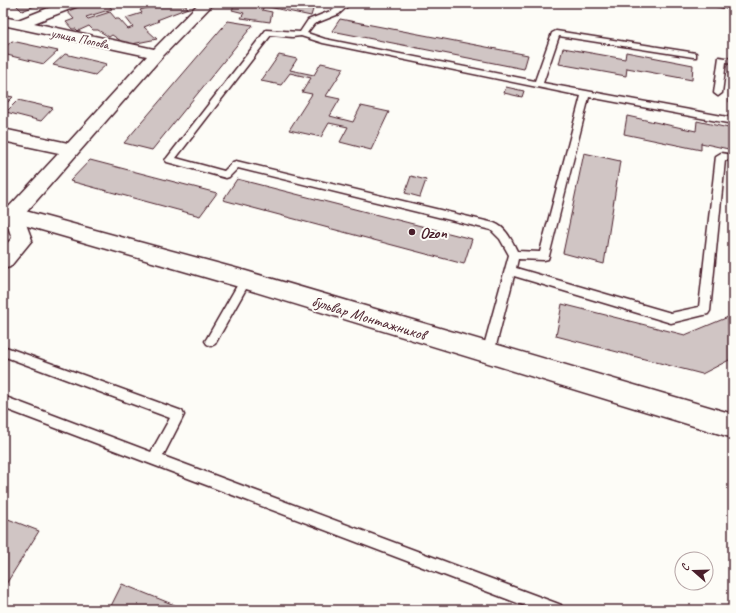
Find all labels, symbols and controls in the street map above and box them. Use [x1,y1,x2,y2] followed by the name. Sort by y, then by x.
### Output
[48,25,112,53] street label: улица Попова
[420,223,447,243] place label: Ozon
[407,227,417,237] marker: Ozon
[309,291,431,346] street label: бульвар Монтажников
[674,551,714,591] north arrow
[677,561,693,573] text: С

